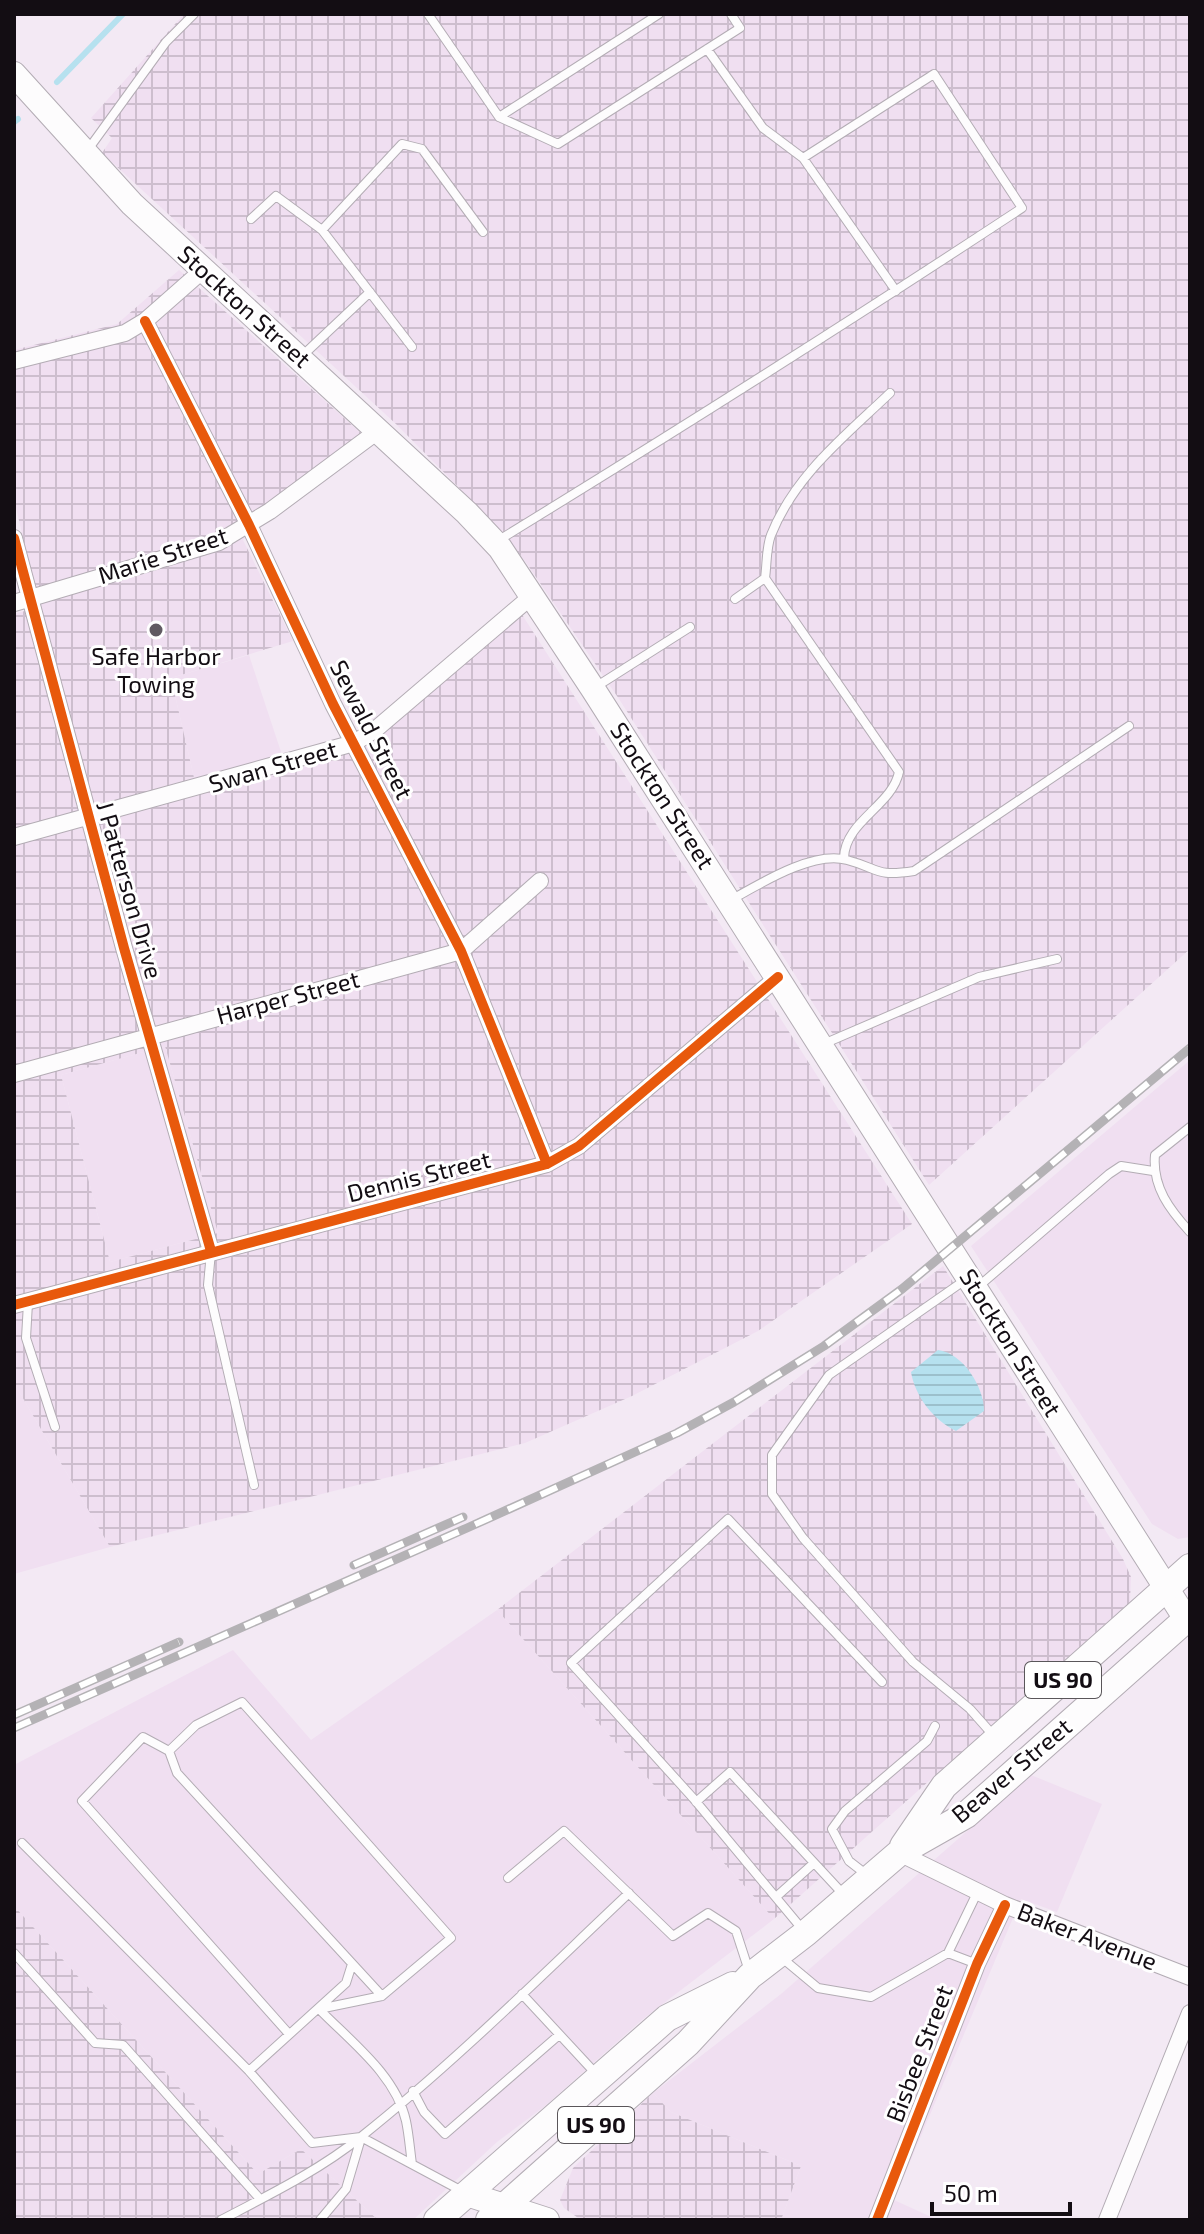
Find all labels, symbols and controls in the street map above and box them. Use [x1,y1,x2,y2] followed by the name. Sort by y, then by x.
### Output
[173,239,317,373] street label: Stockton Street
[94,520,231,589] street label: Marie Street
[147,621,165,639] marker: Safe Harbor Towing
[91,641,221,698] place label: Safe Harbor Towing
[325,655,420,804] street label: Sewald Street
[605,716,721,874] street label: Stockton Street
[205,733,340,798] street label: Swan Street
[91,797,170,982] street label: J Patterson Drive
[213,964,362,1030] street label: Harper Street
[344,1144,493,1207] street label: Dennis Street
[954,1263,1068,1421] street label: Stockton Street
[1025,1662,1101,1698] road number: US 90
[945,1711,1077,1828] street label: Beaver Street
[1014,1896,1161,1975] street label: Baker Avenue
[879,1981,958,2126] street label: Bisbee Street
[558,2107,634,2143] road number: US 90
[932,2166,1070,2216] scale bar
[944,2178,998,2207] text: 50 m

